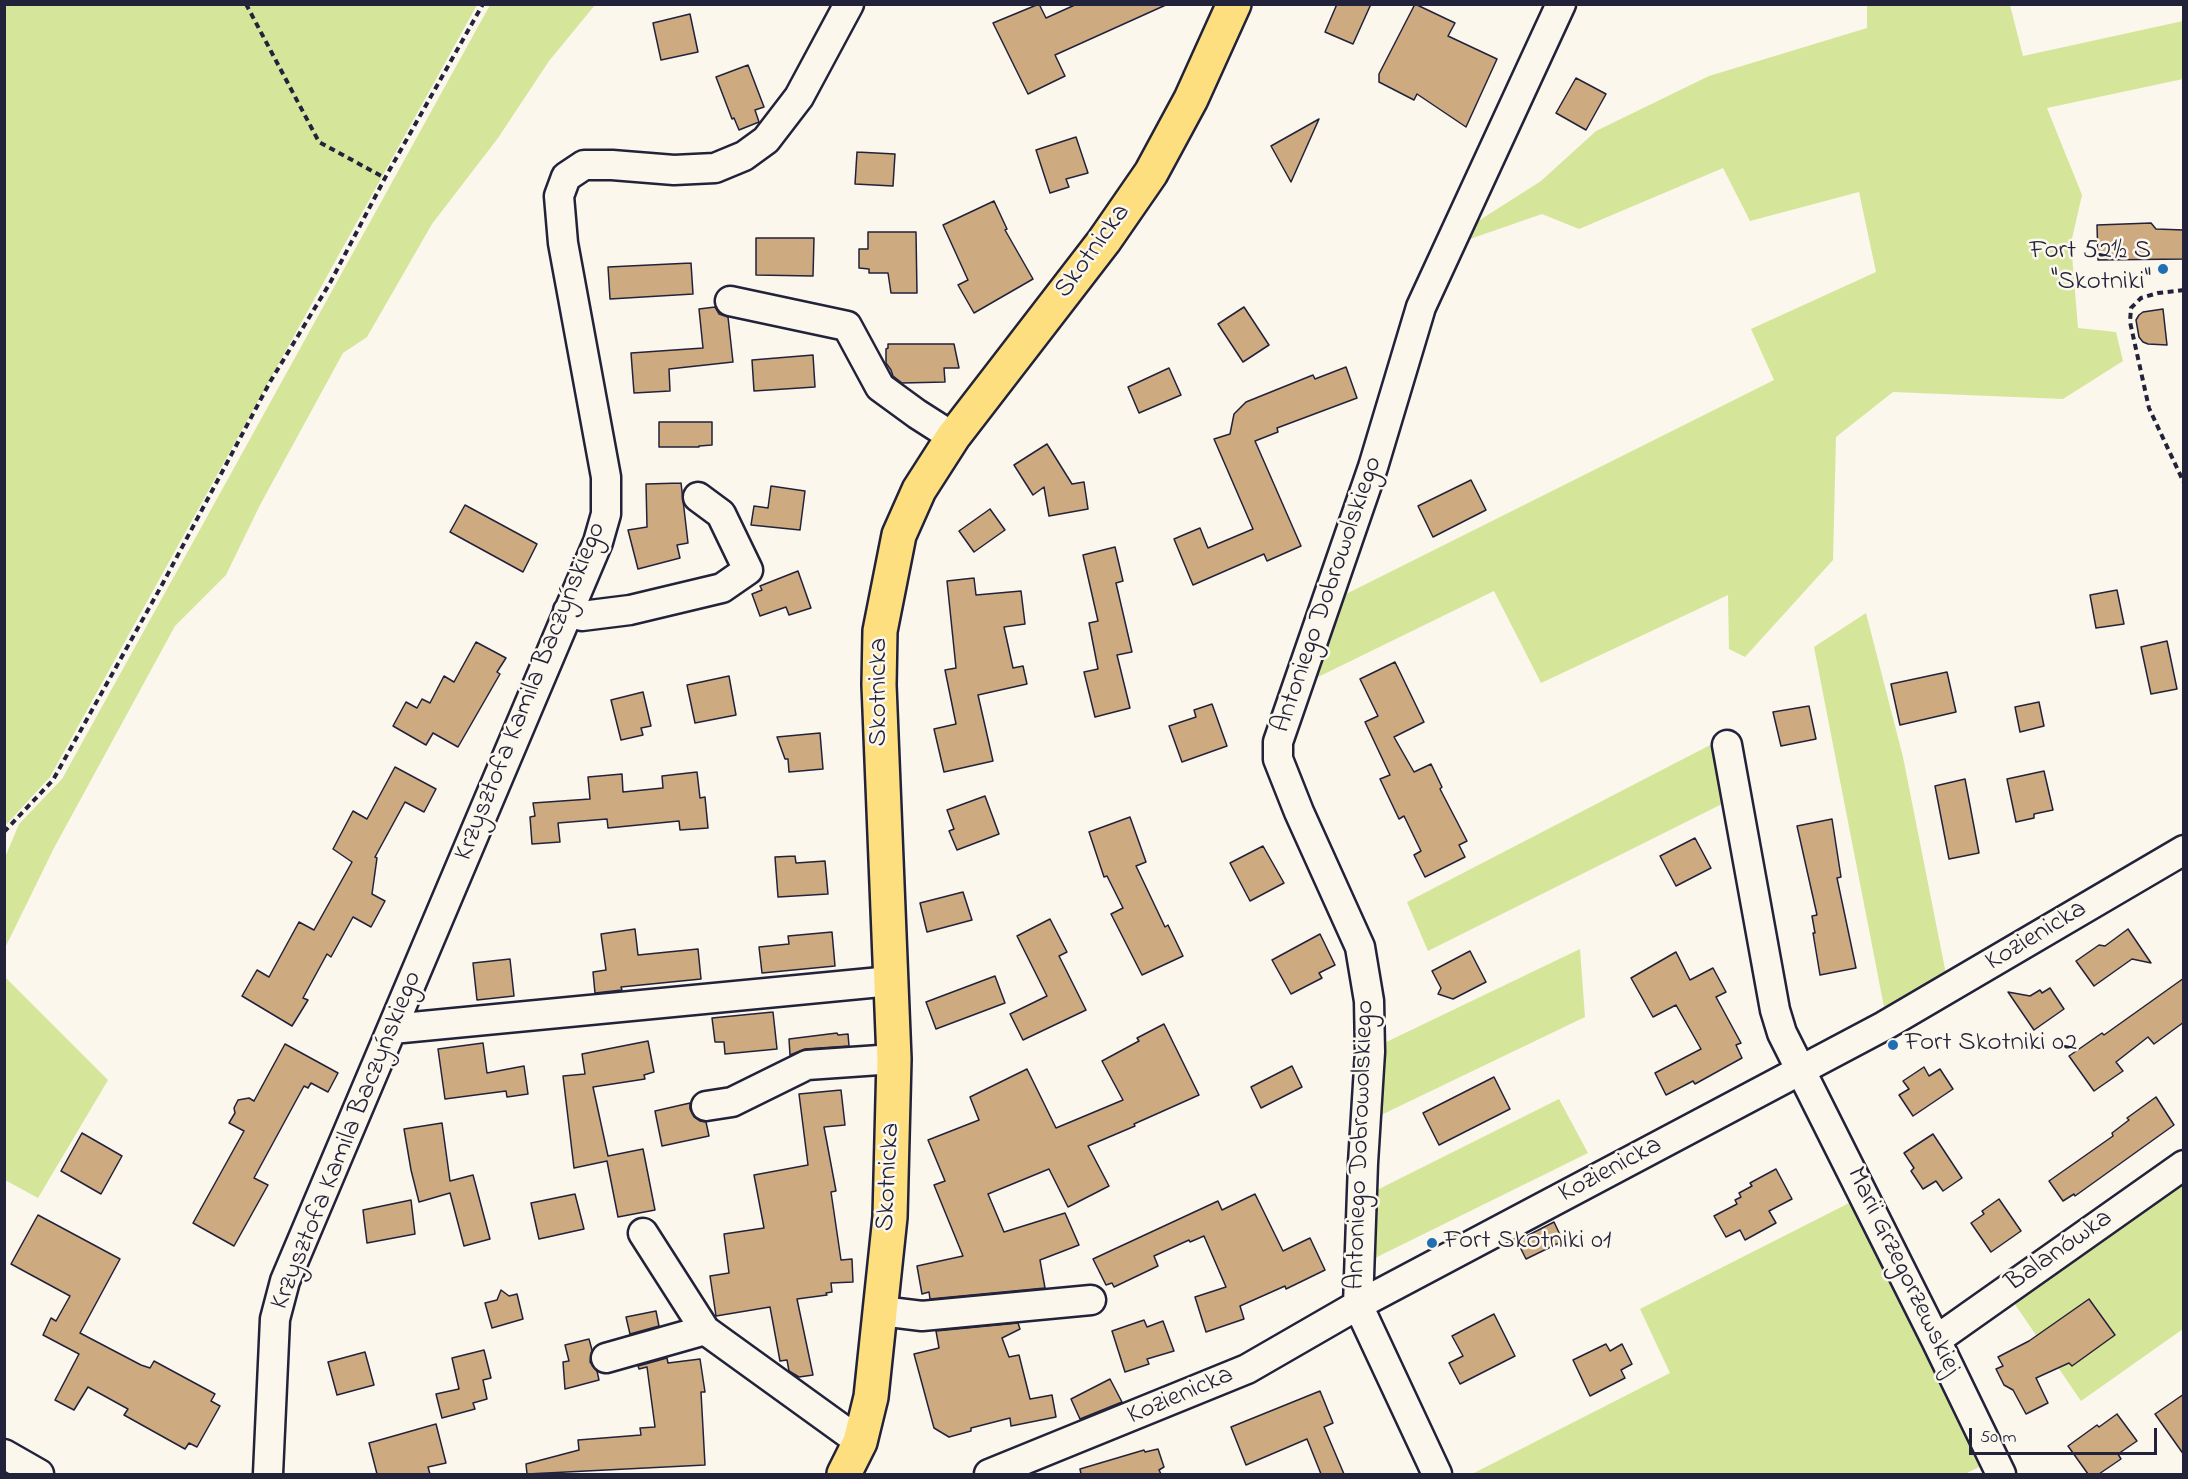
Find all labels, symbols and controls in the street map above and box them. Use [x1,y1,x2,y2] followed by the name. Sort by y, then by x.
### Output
[1049,198,1139,306] street label: Skotnicka
[2029,237,2151,300] place label: Fort 52½ S "Skotniki"
[2156,262,2170,276] marker: Fort 52½ S "Skotniki"
[1266,453,1392,737] street label: Antoniego Dobrowolskiego
[449,518,615,866] street label: Krzysztofa Kamila Baczyńskiego
[865,638,897,746] street label: Skotnicka
[1981,894,2093,980] street label: Kozienicka
[265,967,431,1315] street label: Krzysztofa Kamila Baczyńskiego
[1341,1000,1383,1290] street label: Antoniego Dobrowolskiego
[1905,1029,2077,1061] place label: Fort Skotniki 02
[1886,1038,1900,1052] marker: Fort Skotniki 02
[871,1122,909,1232] street label: Skotnicka
[1554,1130,1668,1212] street label: Kozienicka
[1837,1162,1967,1382] street label: Marii Grzegorzewskiej
[2000,1204,2120,1300] street label: Balanówka
[1444,1227,1611,1259] place label: Fort Skotniki 01
[1425,1236,1439,1250] marker: Fort Skotniki 01
[1123,1360,1239,1434] street label: Kozienicka
[1972,1416,2160,1454] scale bar
[1980,1425,2017,1451] text: 50 m

